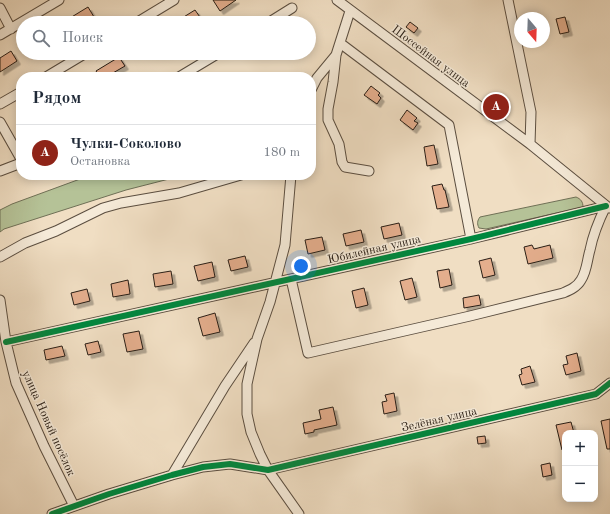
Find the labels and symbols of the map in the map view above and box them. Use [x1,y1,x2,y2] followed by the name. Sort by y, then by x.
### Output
[514,12,550,48] north arrow
[389,24,472,90] street label: Шоссейная улица
[483,92,509,122] pin: A
[326,233,422,267] street label: Юбилейная улица
[291,256,311,276] your location
[19,369,77,478] street label: улица Новый посёлок
[400,405,478,435] street label: Зелёная улица

